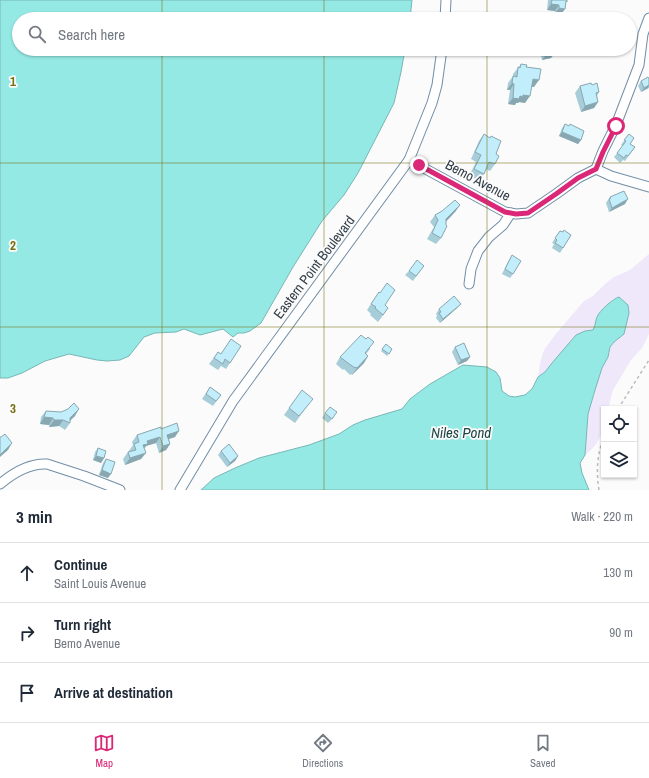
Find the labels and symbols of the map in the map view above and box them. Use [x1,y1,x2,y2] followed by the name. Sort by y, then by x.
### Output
[10,73,16,90] text: 1
[607,117,625,135] route start
[442,155,514,205] street label: Bemo Avenue
[410,156,428,174] route end
[269,212,359,322] street label: Eastern Point Boulevard
[10,237,16,254] text: 2
[10,400,16,417] text: 3
[431,422,491,443] water label: Niles Pond

